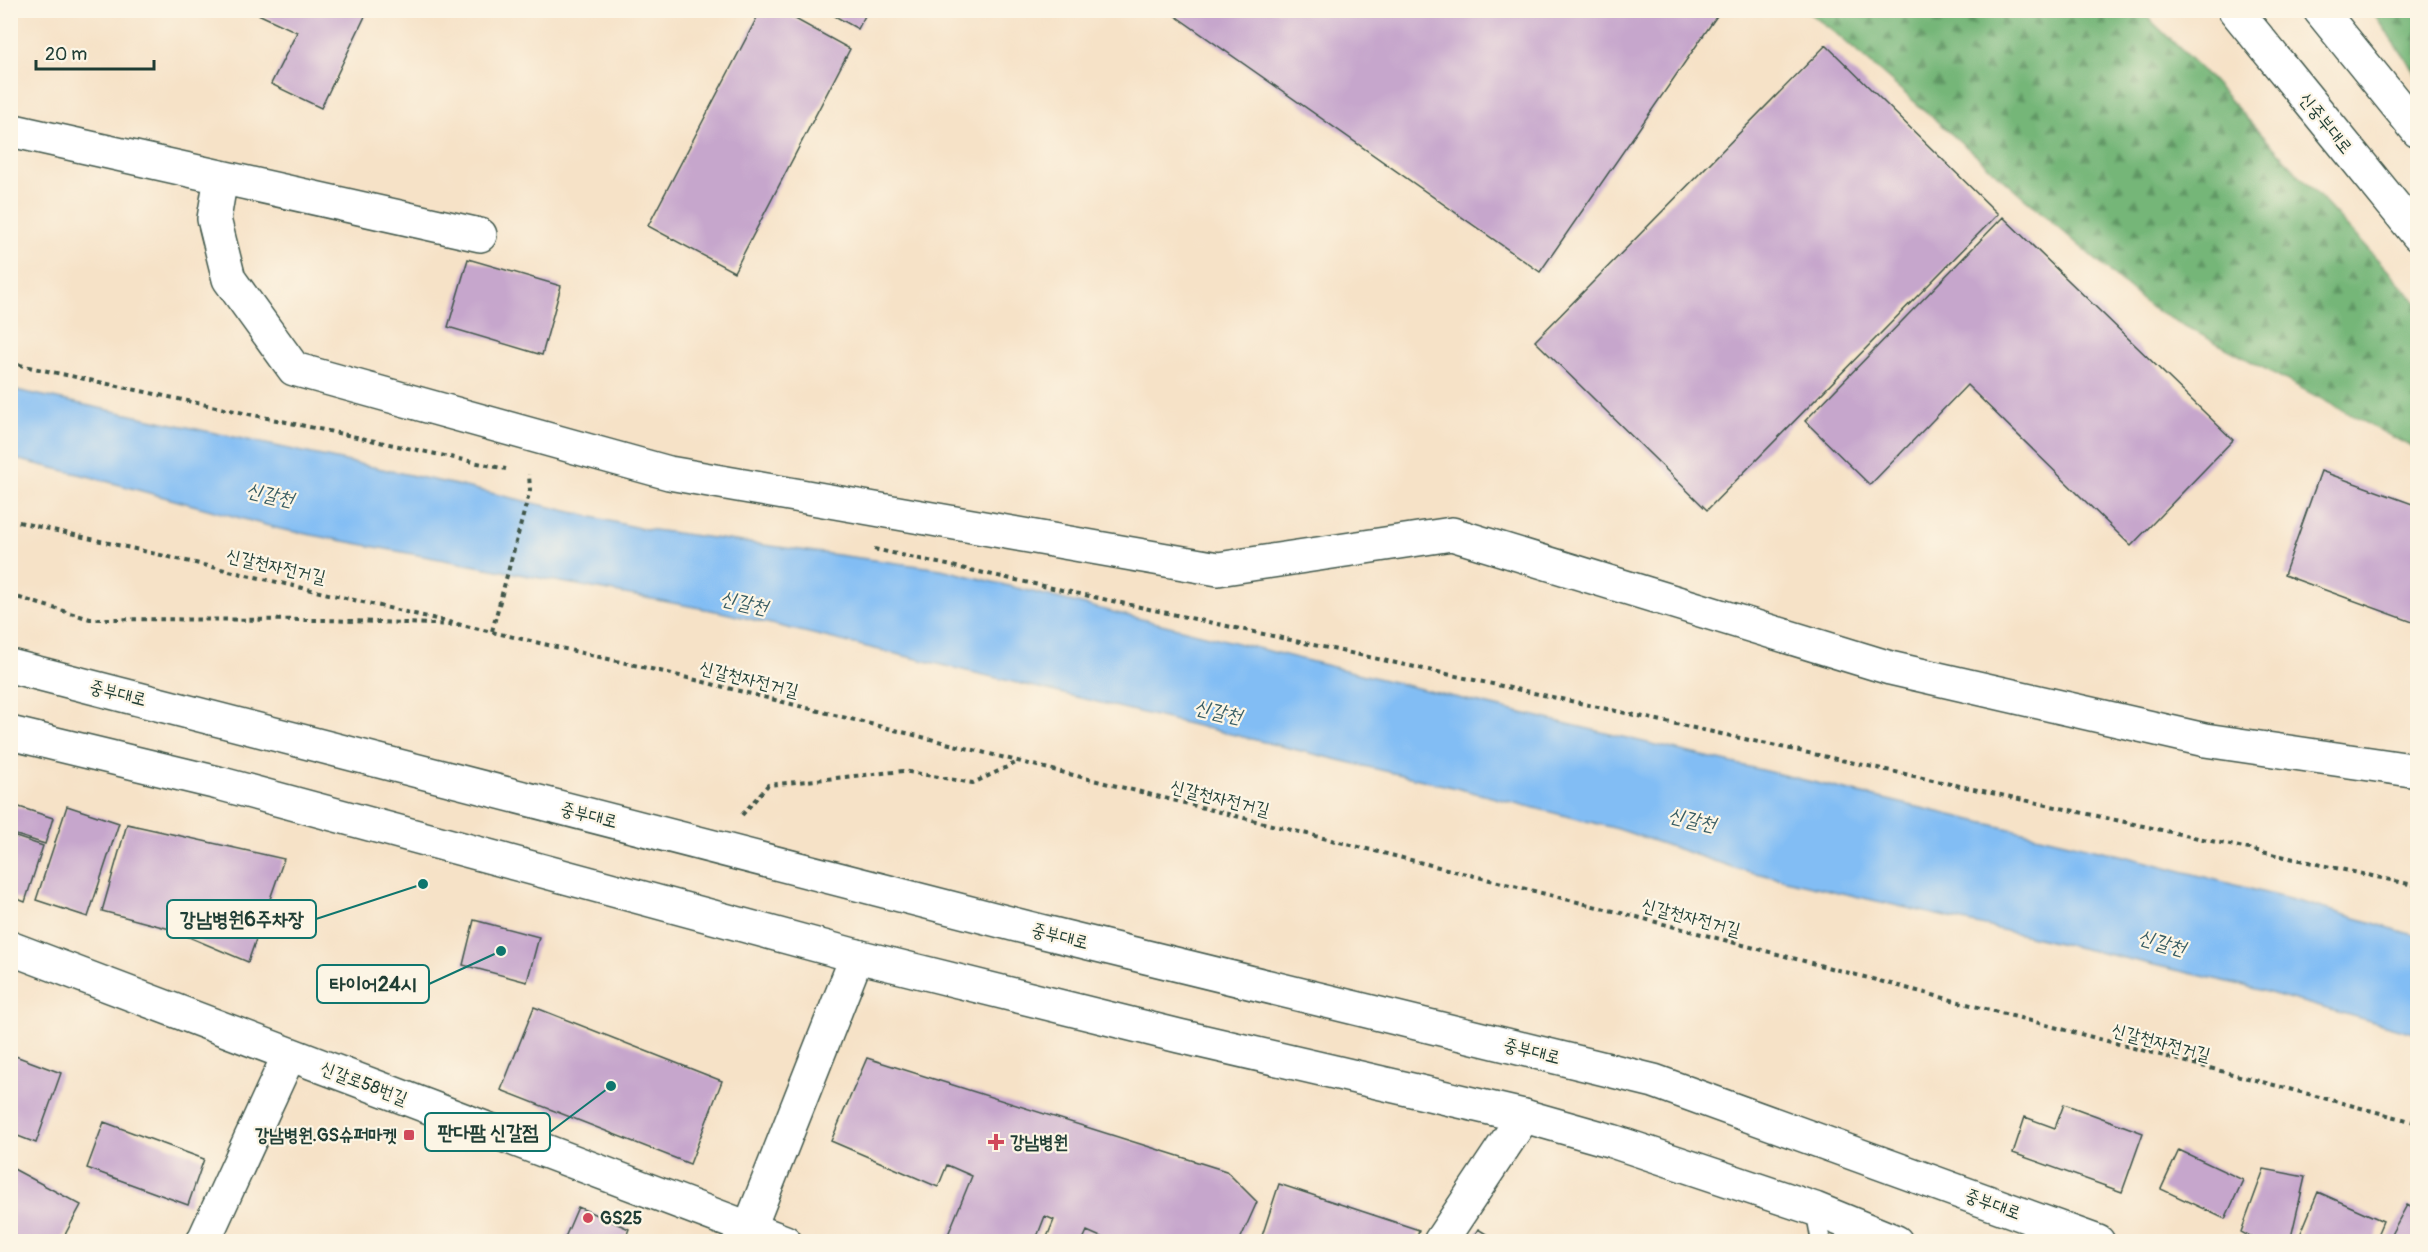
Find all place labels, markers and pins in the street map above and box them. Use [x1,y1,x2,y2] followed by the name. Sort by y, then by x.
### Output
[167,900,316,938] callout: 강남병원6주차장
[317,965,429,1003] callout: 타이어24시
[425,1113,550,1151] callout: 판다팜 신갈점
[255,1124,397,1147] place label: 강남병원.GS슈퍼마켓
[402,1128,416,1142] marker: 강남병원.GS슈퍼마켓
[1010,1131,1068,1154] place label: 강남병원
[987,1133,1005,1151] marker: 강남병원
[600,1207,642,1230] place label: GS25
[581,1211,595,1225] marker: GS25

